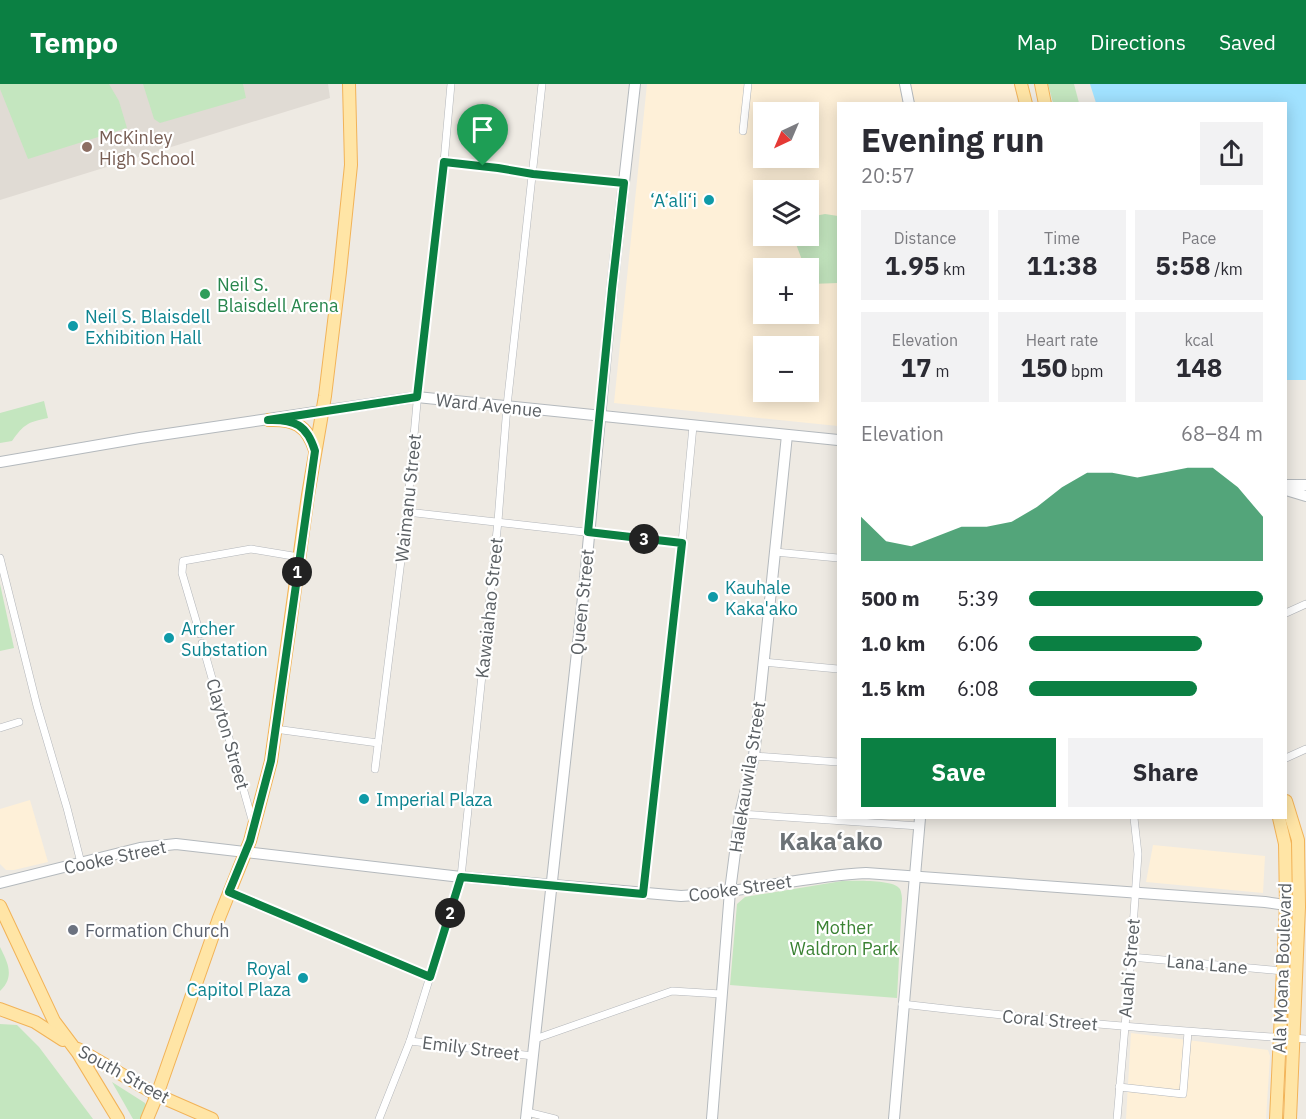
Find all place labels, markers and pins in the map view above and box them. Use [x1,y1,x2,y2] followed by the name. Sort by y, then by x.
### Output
[457,104,508,166] pin
[99,126,195,170] place label: McKinley High School
[80,140,94,154] marker: McKinley High School
[650,189,697,212] place label: ‘A‘ali‘i
[702,193,716,207] marker: ‘A‘ali‘i
[217,273,339,317] place label: Neil S. Blaisdell Arena
[198,287,212,301] marker: Neil S. Blaisdell Arena
[85,305,211,349] place label: Neil S. Blaisdell Exhibition Hall
[66,319,80,333] marker: Neil S. Blaisdell Exhibition Hall
[629,524,659,554] pin: 3
[282,557,312,587] pin: 1
[725,576,798,620] place label: Kauhale Kaka'ako
[706,590,720,604] marker: Kauhale Kaka'ako
[181,617,268,661] place label: Archer Substation
[162,631,176,645] marker: Archer Substation
[376,788,493,811] place label: Imperial Plaza
[357,792,371,806] marker: Imperial Plaza
[435,898,465,928] pin: 2
[85,919,229,942] place label: Formation Church
[66,923,80,937] marker: Formation Church
[186,957,291,1001] place label: Royal Capitol Plaza
[296,971,310,985] marker: Royal Capitol Plaza

